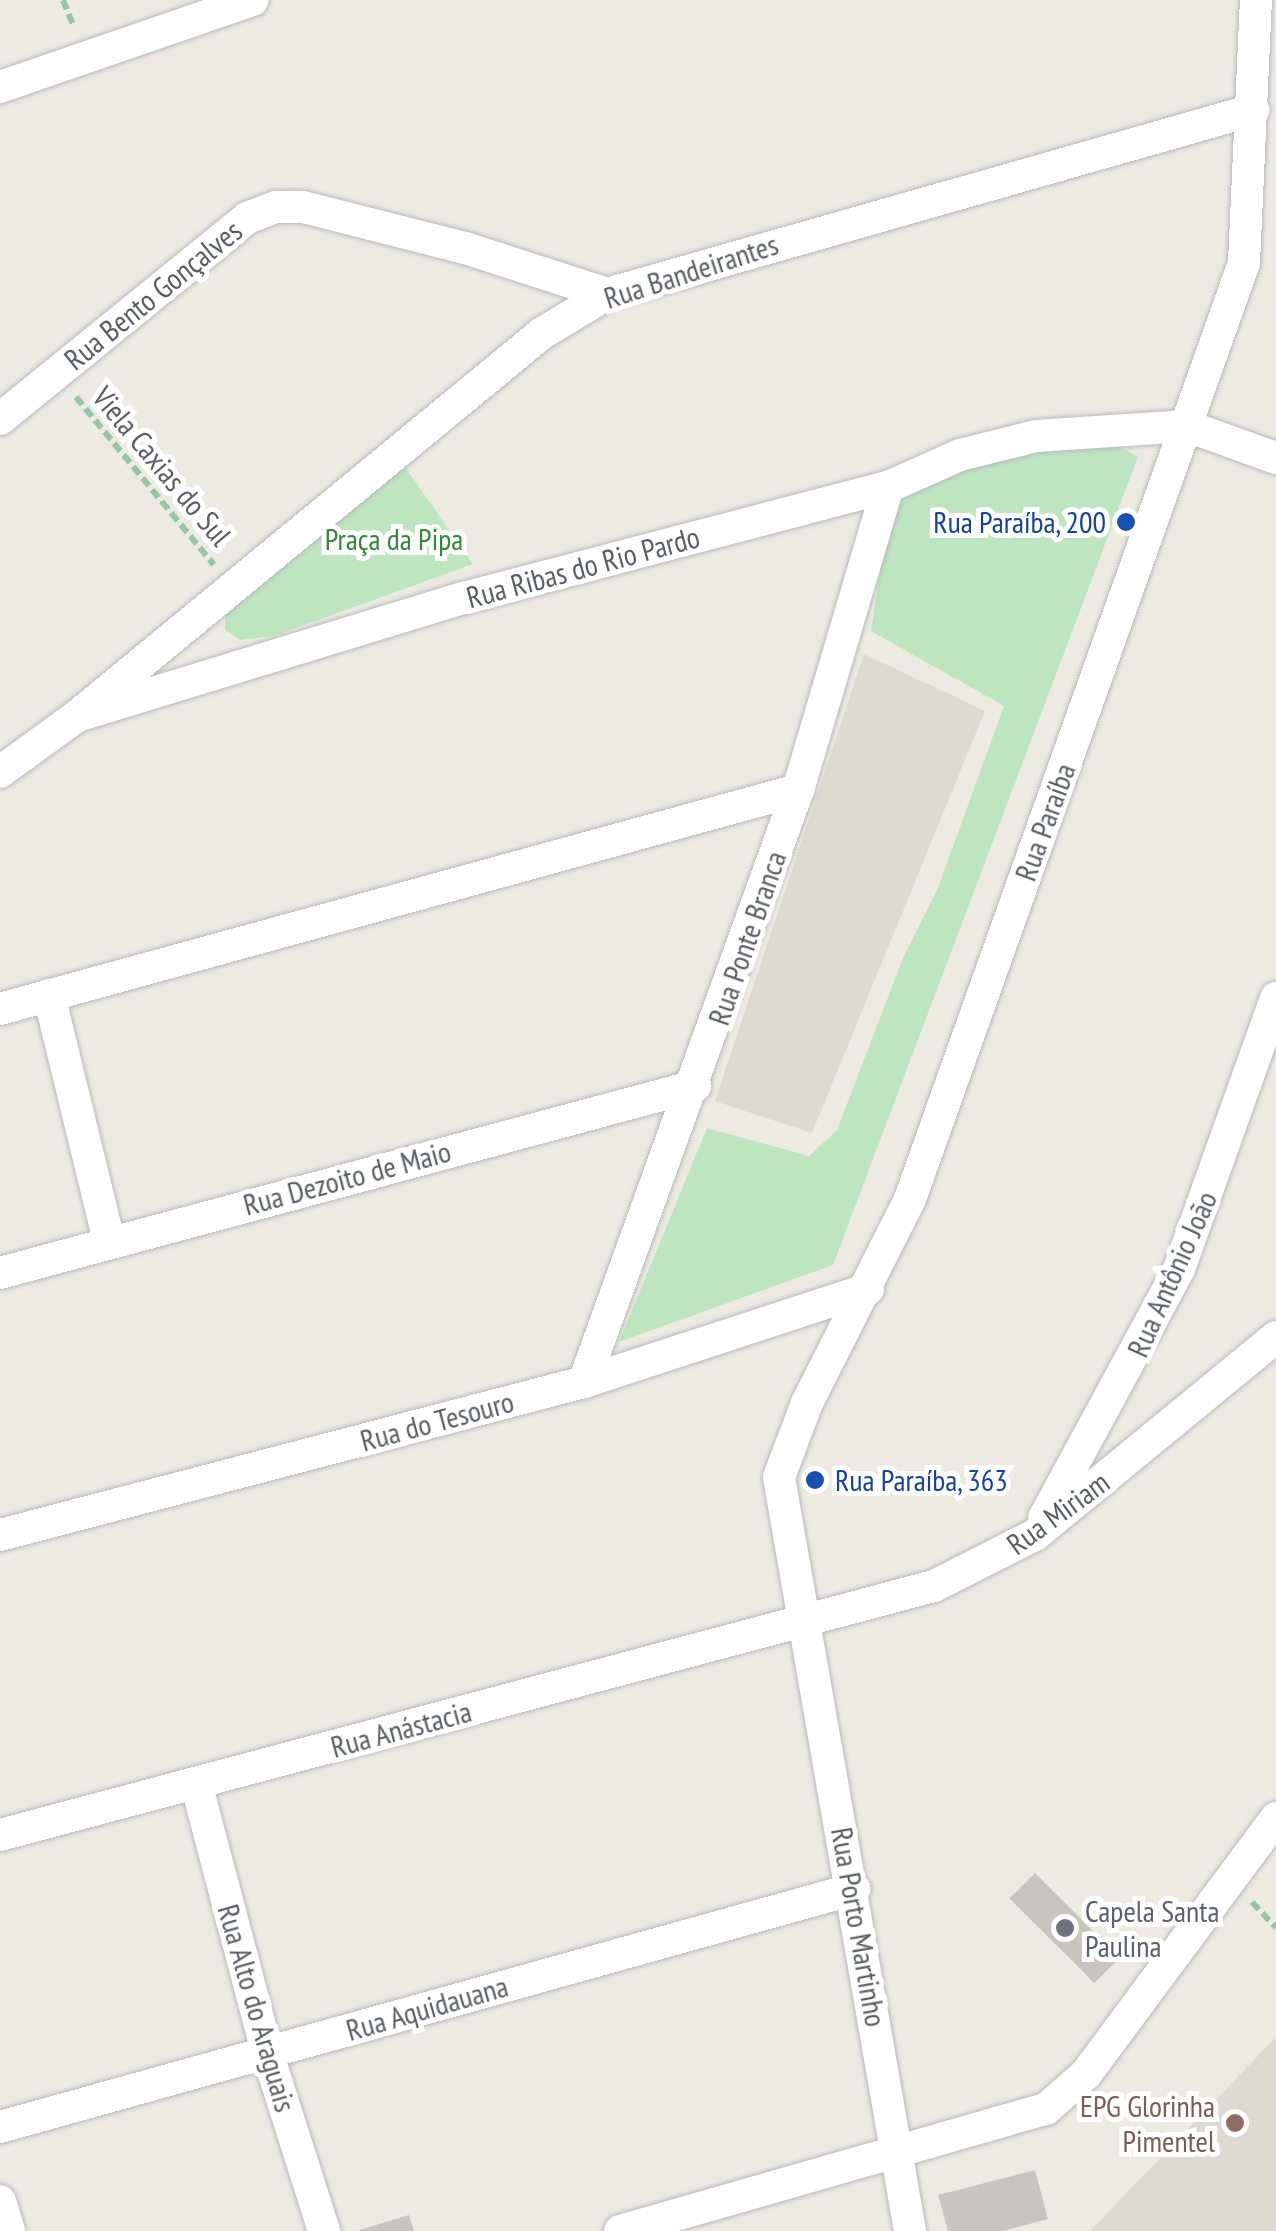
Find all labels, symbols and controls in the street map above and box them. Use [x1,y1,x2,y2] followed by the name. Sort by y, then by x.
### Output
[57,213,249,377] street label: Rua Bento Gonçalves
[599,226,783,316] street label: Rua Bandeirantes
[85,379,239,553] street label: Viela Caxias do Sul
[931,504,1106,540] place label: Rua Paraíba, 200
[1115,511,1137,533] marker: Rua Paraíba, 200
[463,519,703,615] street label: Rua Ribas do Rio Pardo
[325,521,463,557] park label: Praça da Pipa
[1007,758,1083,886] street label: Rua Paraíba
[700,846,794,1030] street label: Rua Ponte Branca
[239,1133,455,1223] street label: Rua Dezoito de Maio
[1119,1185,1225,1363] street label: Rua Antônio João
[356,1383,518,1459] street label: Rua do Tesouro
[835,1462,1010,1498] place label: Rua Paraíba, 363
[1000,1464,1116,1562] street label: Rua Miriam
[804,1469,826,1491] marker: Rua Paraíba, 363
[326,1693,476,1765] street label: Rua Anástacia
[824,1825,894,2029] street label: Rua Porto Martinho
[1085,1893,1219,1964] place label: Capela Santa Paulina
[210,1899,304,2117] street label: Rua Alto do Araguais
[1054,1917,1076,1939] marker: Capela Santa Paulina
[342,1968,512,2048] street label: Rua Aquidauana
[1080,2088,1215,2158] place label: EPG Glorinha Pimentel
[1224,2112,1246,2134] marker: EPG Glorinha Pimentel

